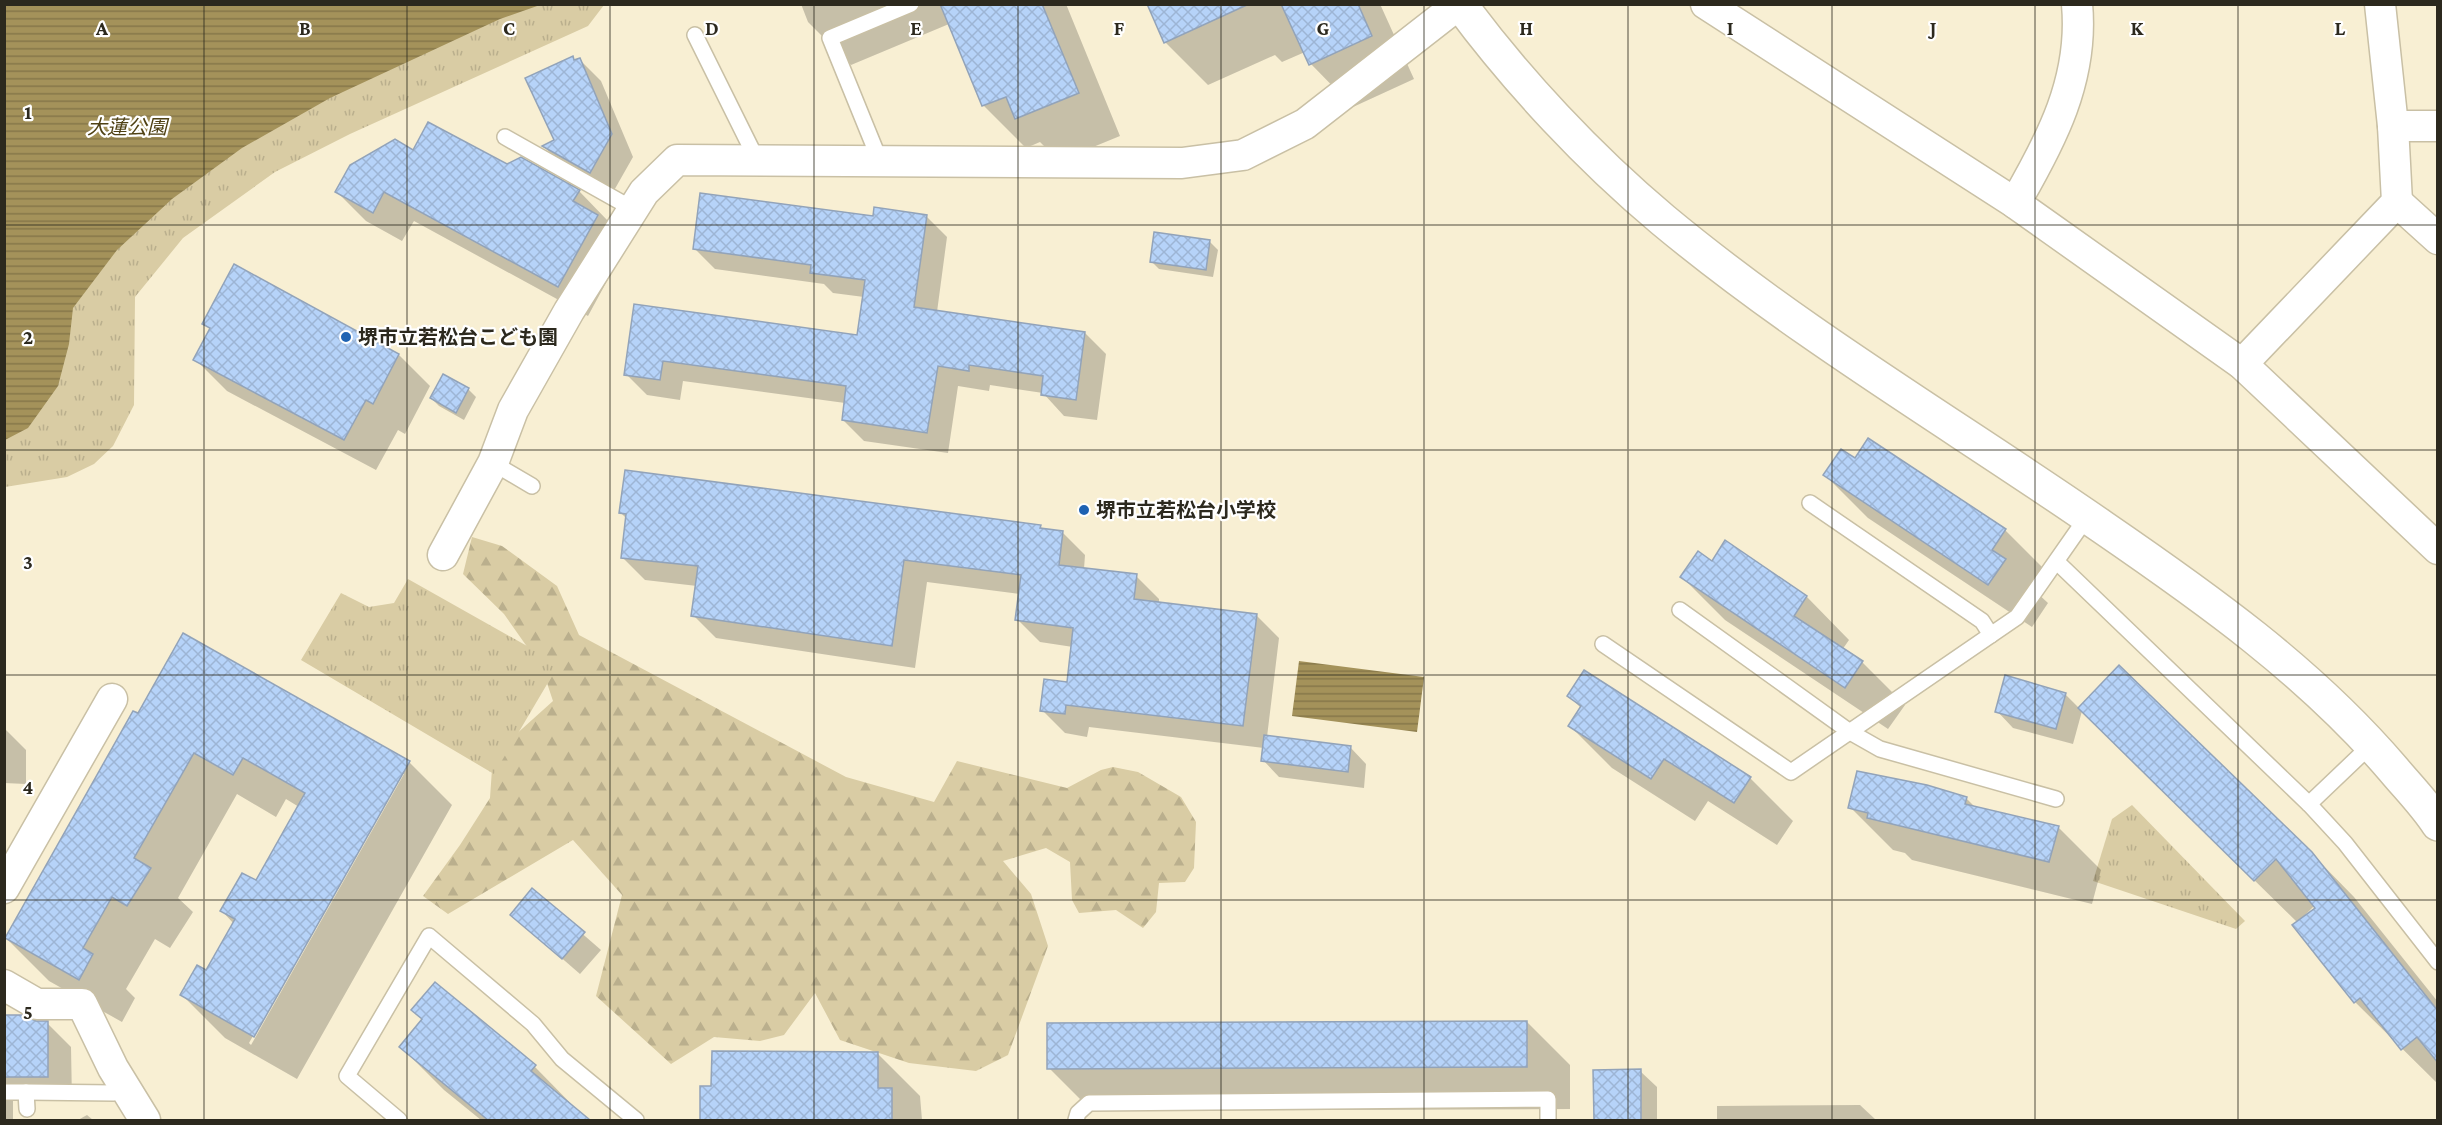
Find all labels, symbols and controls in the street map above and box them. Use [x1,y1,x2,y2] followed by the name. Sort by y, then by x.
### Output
[95,17,109,39] text: A
[299,17,311,39] text: B
[503,17,515,39] text: C
[705,17,719,39] text: D
[910,17,922,39] text: E
[1114,17,1125,39] text: F
[1317,17,1330,39] text: G
[1519,17,1533,39] text: H
[1727,17,1734,39] text: I
[1928,17,1937,39] text: J
[2131,17,2145,39] text: K
[2335,17,2346,39] text: L
[24,101,32,123] text: 1
[87,116,170,138] park label: 大蓮公園
[23,326,33,348] text: 2
[358,326,558,348] place label: 堺市立若松台こども園
[339,330,353,344] marker: 堺市立若松台こども園
[1096,499,1276,521] place label: 堺市立若松台小学校
[1077,503,1091,517] marker: 堺市立若松台小学校
[23,551,33,573] text: 3
[23,776,34,798] text: 4
[23,1001,33,1023] text: 5

